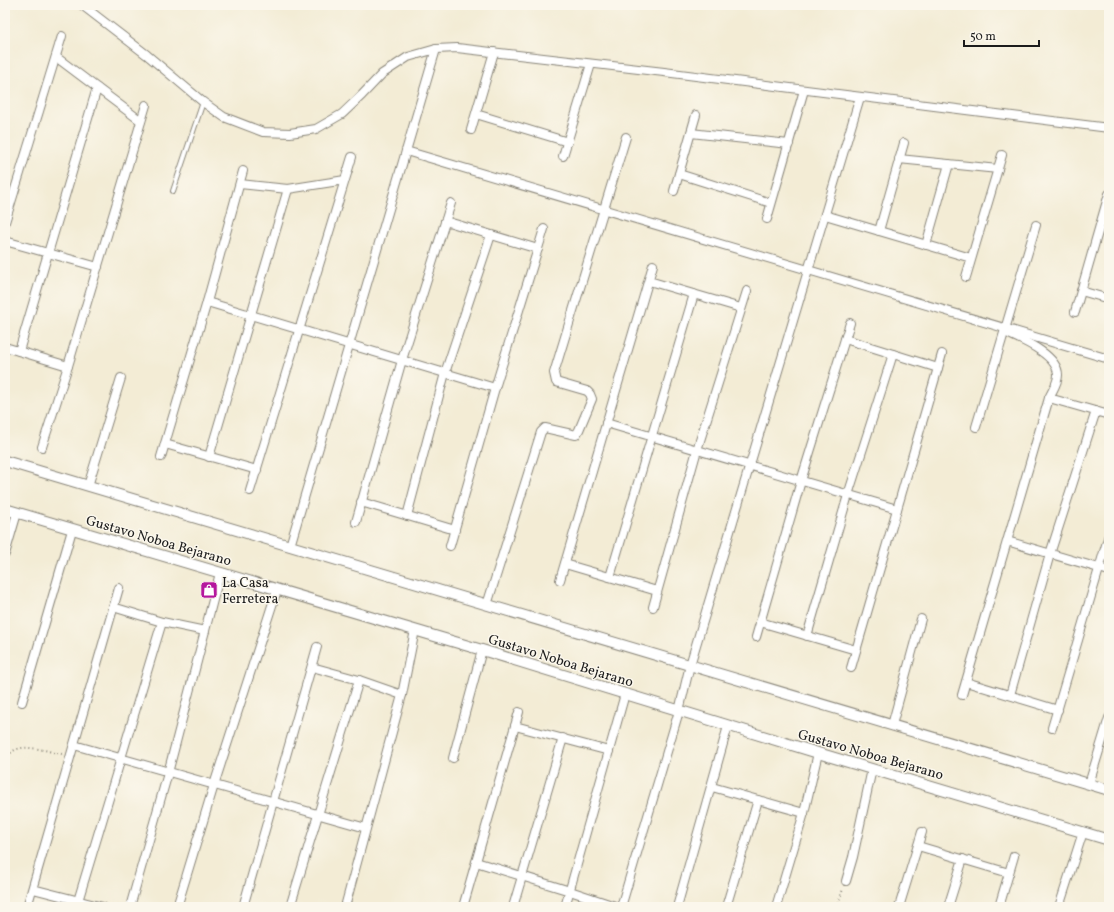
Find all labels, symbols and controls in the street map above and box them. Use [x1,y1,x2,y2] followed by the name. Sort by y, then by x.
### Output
[964,22,1039,48] scale bar
[970,29,996,45] text: 50 m
[84,512,234,571] street label: Gustavo Noboa Bejarano
[222,574,278,609] place label: La Casa Ferretera
[199,580,219,600] shop icon: La Casa Ferretera
[486,630,635,693] street label: Gustavo Noboa Bejarano
[796,726,946,785] street label: Gustavo Noboa Bejarano

